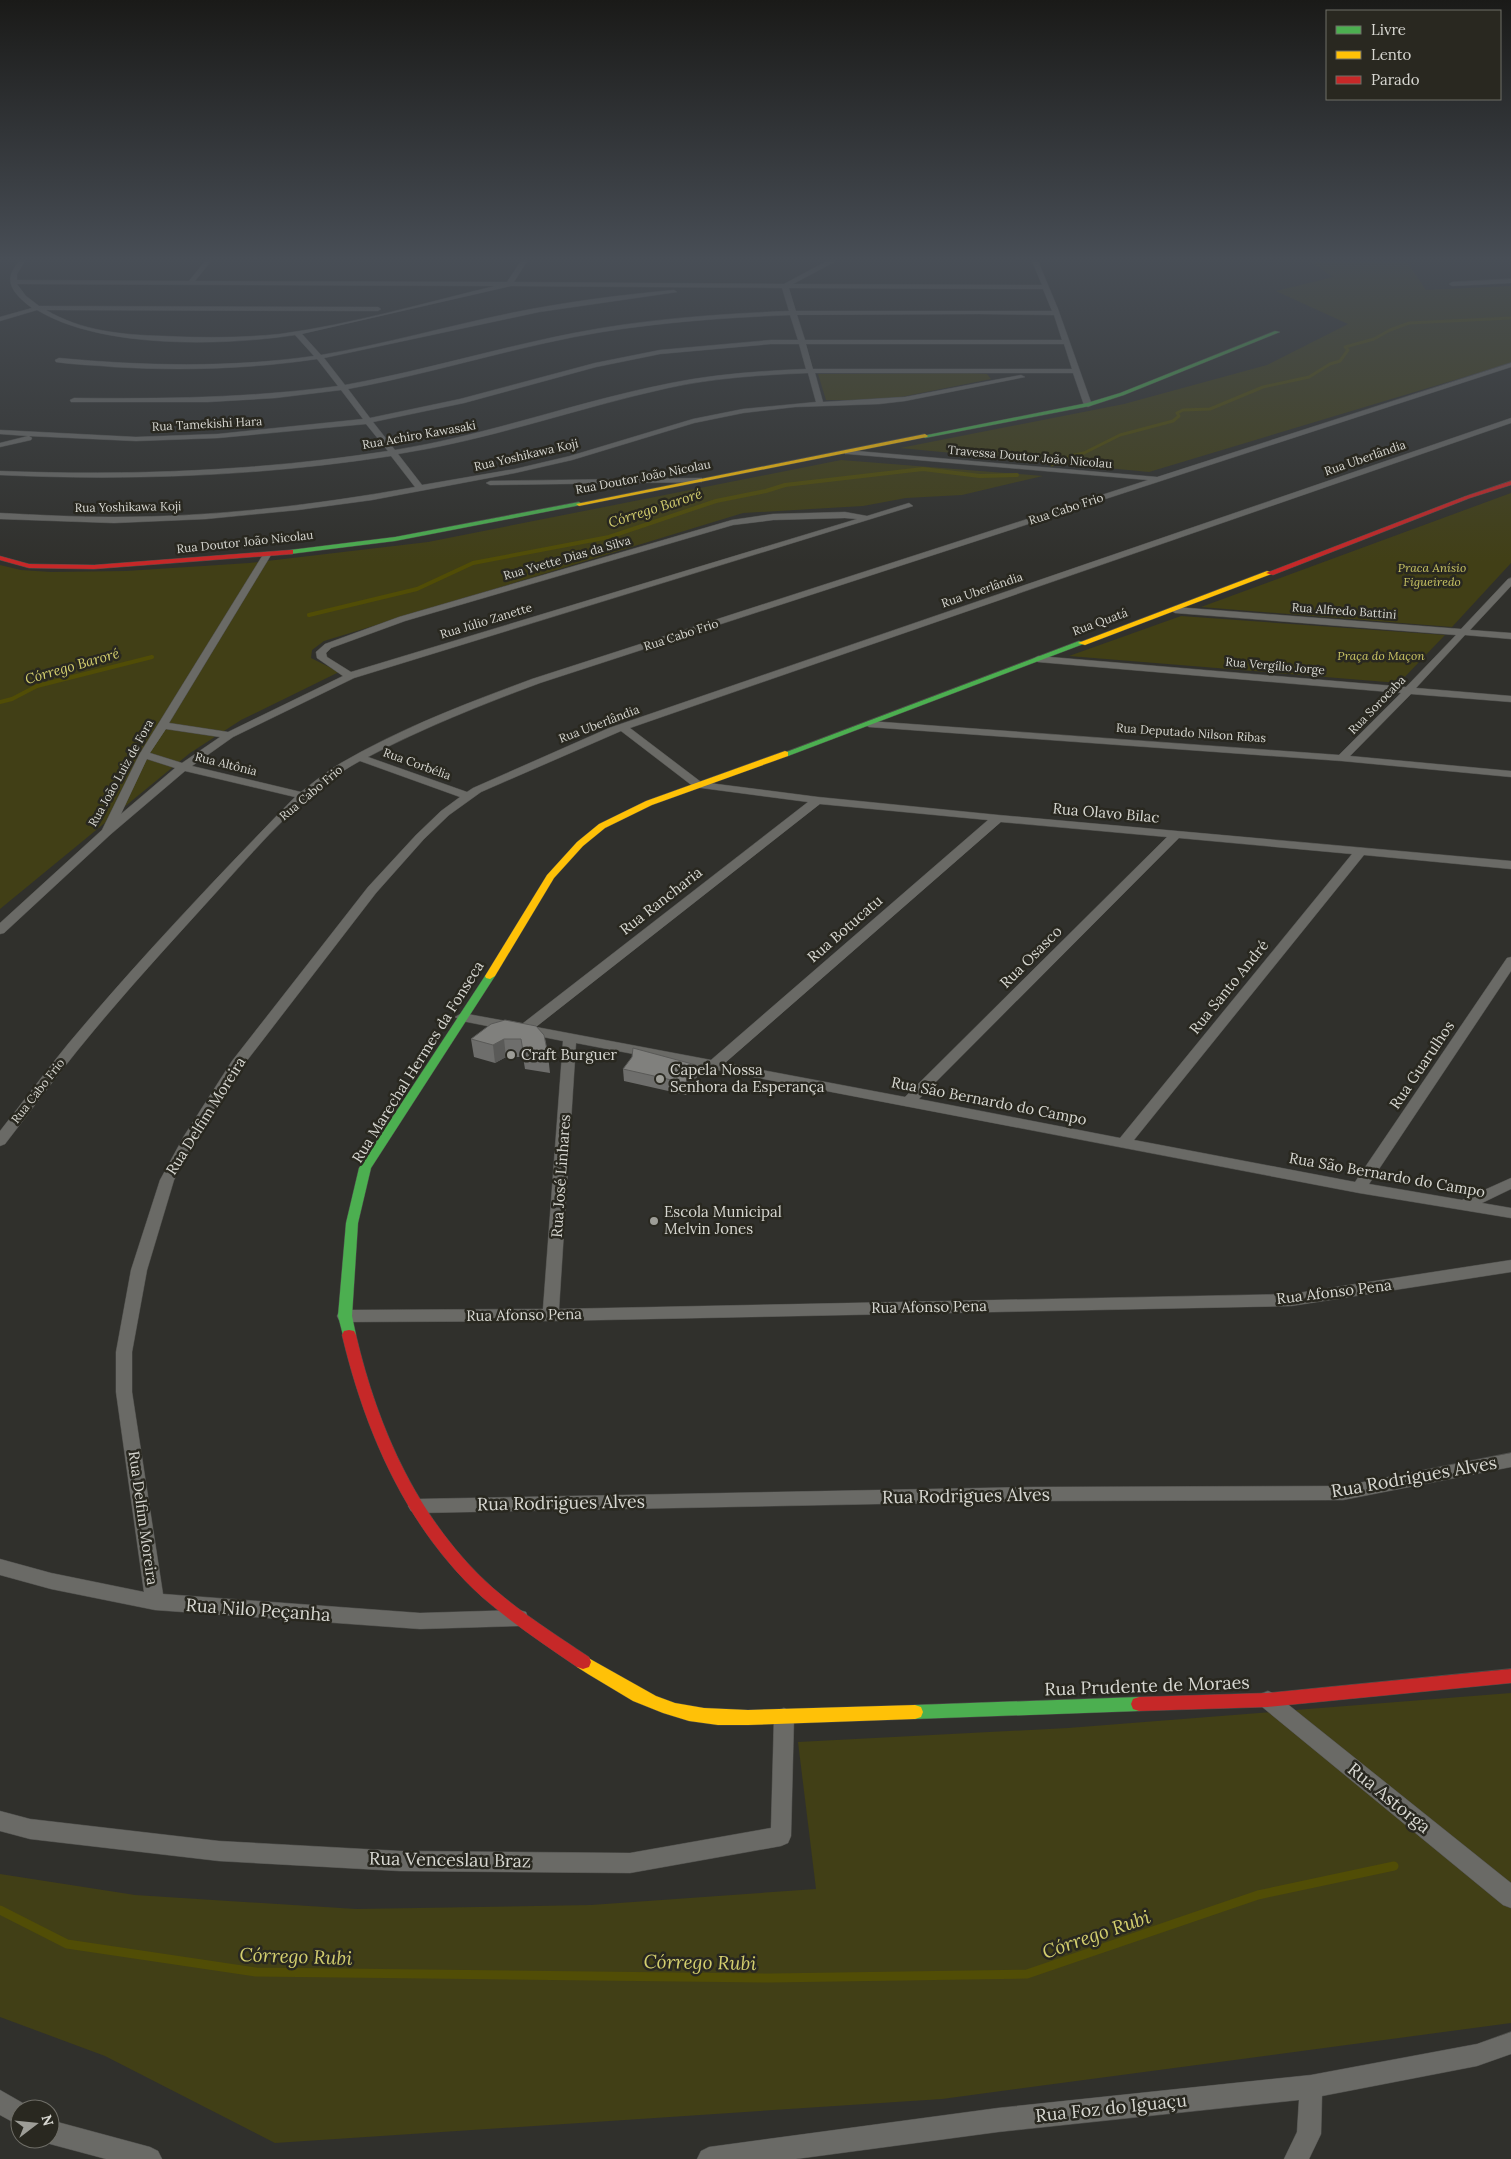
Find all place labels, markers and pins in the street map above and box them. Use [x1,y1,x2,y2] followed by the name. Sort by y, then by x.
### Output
[521,1045,618,1064] place label: Craft Burguer
[505,1049,517,1061] marker: Craft Burguer
[670,1060,825,1096] place label: Capela Nossa Senhora da Esperança
[654,1073,666,1085] marker: Capela Nossa Senhora da Esperança
[664,1202,782,1238] place label: Escola Municipal Melvin Jones
[648,1215,660,1227] marker: Escola Municipal Melvin Jones

